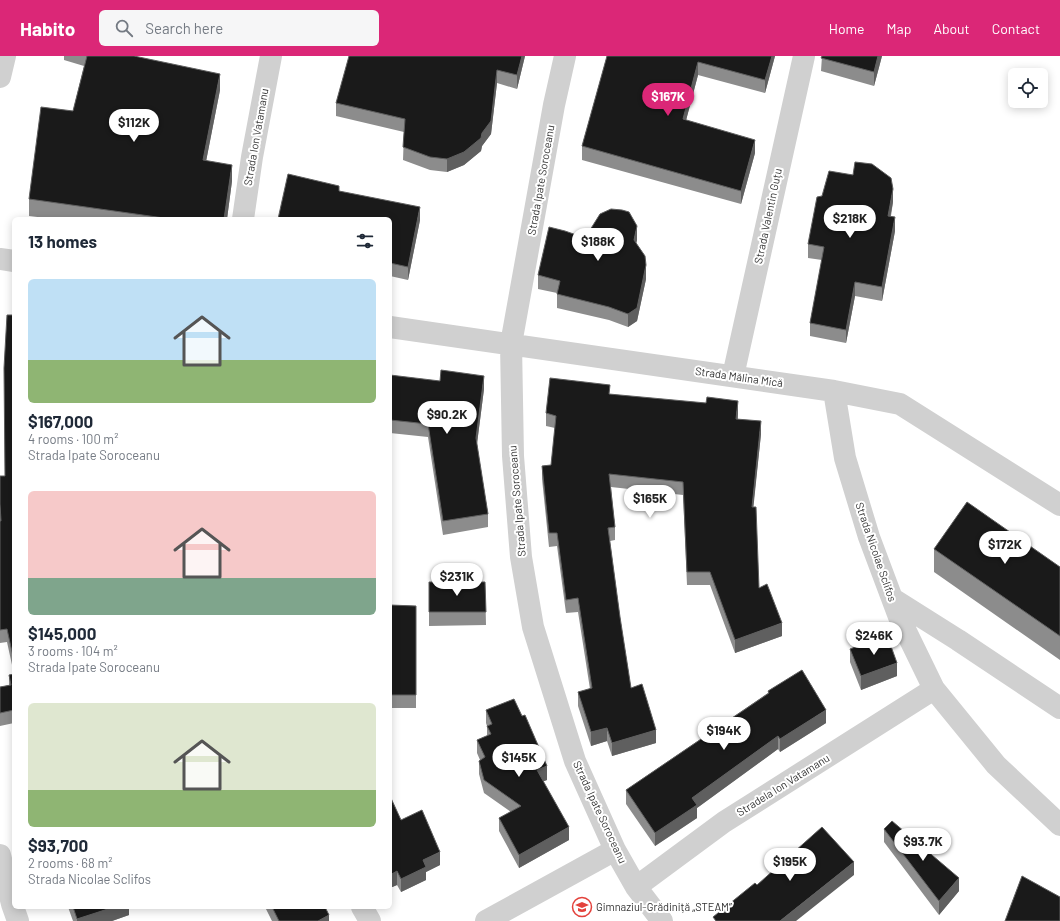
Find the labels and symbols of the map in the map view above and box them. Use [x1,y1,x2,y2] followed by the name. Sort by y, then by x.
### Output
[640,83,696,117] pin: $167K
[241,87,270,187] street label: Strada Ion Vatamanu
[106,109,162,143] pin: $112K
[524,124,557,236] street label: Strada Ipate Soroceanu
[751,167,784,265] street label: Strada Valentin Guțu
[822,205,878,239] pin: $218K
[570,228,626,262] pin: $188K
[694,364,784,389] street label: Strada Mălina Mică
[414,401,480,435] pin: $90.2K
[505,445,528,557] street label: Strada Ipate Soroceanu
[622,485,678,519] pin: $165K
[853,500,900,603] street label: Strada Nicolae Sclifos
[977,531,1033,565] pin: $172K
[429,563,485,597] pin: $231K
[846,622,902,656] pin: $246K
[696,717,752,751] pin: $194K
[491,744,547,778] pin: $145K
[734,751,832,818] street label: Stradela Ion Vatamanu
[571,758,630,865] street label: Strada Ipate Soroceanu
[890,828,956,862] pin: $93.7K
[762,848,818,882] pin: $195K
[571,896,593,918] school or university icon: Gimnaziul-Grădiniță „STEAM”
[596,900,732,913] place label: Gimnaziul-Grădiniță „STEAM”

